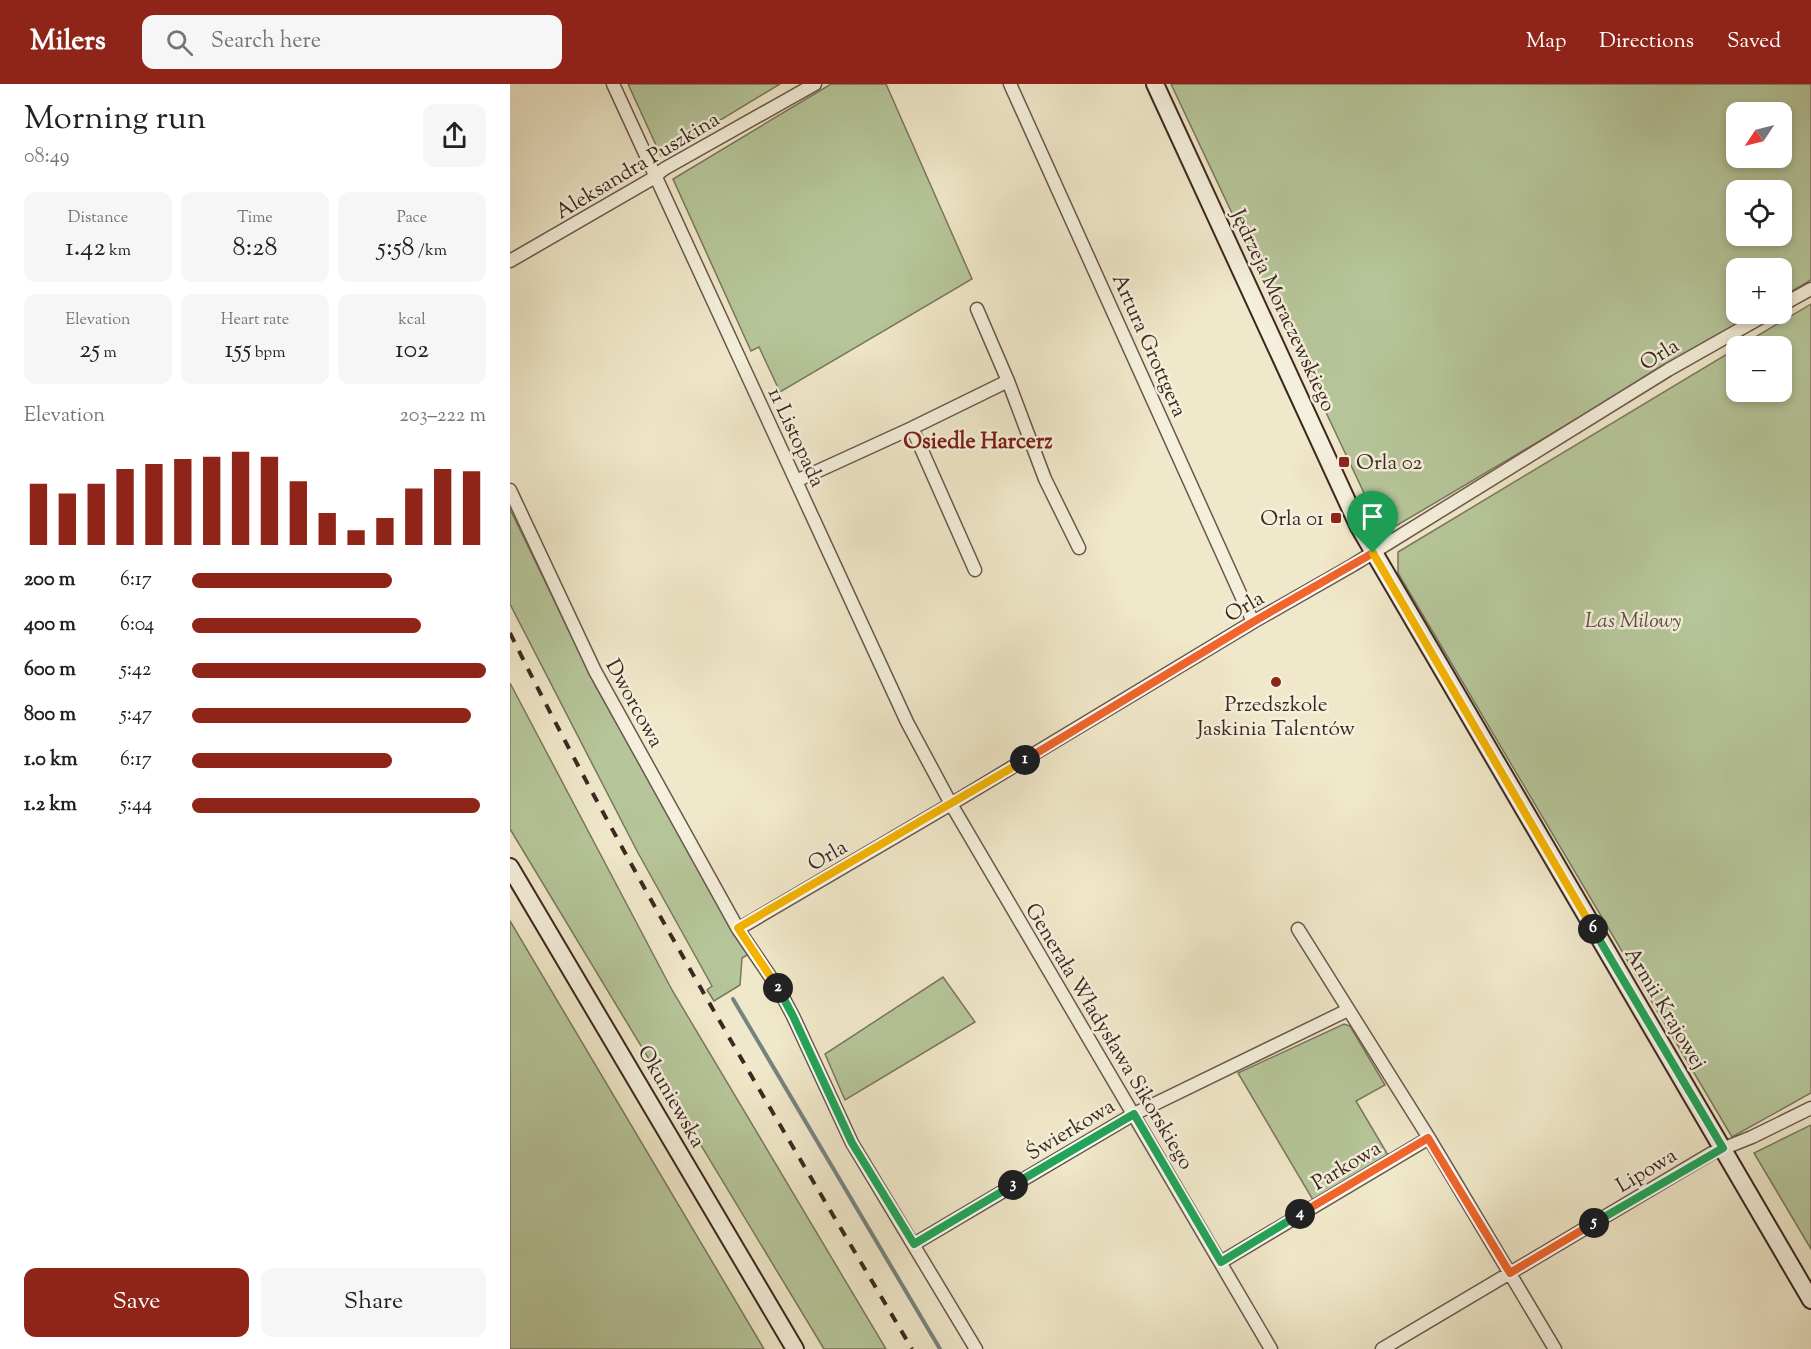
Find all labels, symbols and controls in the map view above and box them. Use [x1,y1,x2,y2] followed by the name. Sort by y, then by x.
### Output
[142,15,562,69] search box
[30,22,106,62] text: Milers
[163,26,196,59] icon: search
[211,26,321,58] text: Search here
[1526,27,1566,57] text: Map
[1599,27,1694,57] text: Directions
[1727,27,1781,57] text: Saved
[24,96,206,144] text: Morning run
[1726,102,1792,168] north arrow
[1726,102,1792,402] map controls
[423,104,486,167] button: share
[550,106,726,228] street label: Aleksandra Puszkina
[24,143,69,172] text: 08:49
[1726,180,1792,246] button: locate
[1222,204,1342,417] street label: Jędrzeja Moraczewskiego
[68,207,128,230] text: Distance
[237,207,273,230] text: Time
[397,207,427,230] text: Pace
[65,230,106,267] text: 1.42
[233,230,277,267] text: 8:28
[377,230,415,267] text: 5:58
[106,240,131,263] text: km
[415,240,447,263] text: /km
[1726,258,1792,324] button: +
[1103,269,1193,423] street label: Artura Grottgera
[66,309,130,332] text: Elevation
[221,309,289,332] text: Heart rate
[398,309,426,332] text: kcal
[79,332,100,369] text: 25
[225,332,251,369] text: 155
[395,332,429,369] text: 102
[1635,332,1686,379] street label: Orla
[1726,336,1792,402] button: −
[100,342,117,365] text: m
[251,342,285,365] text: bpm
[759,383,831,493] street label: 11 Listopada
[24,402,105,431] text: Elevation
[399,402,486,431] text: 203–222 m
[903,427,1053,459] district label: Osiedle Harcerz
[1356,449,1423,479] place label: Orla 02
[1337,455,1351,469] marker: Orla 02
[1347,491,1398,553] pin
[1356,500,1389,533] icon: arrive
[1260,505,1324,535] place label: Orla 01
[1329,511,1343,525] marker: Orla 01
[24,566,75,595] text: 200 m
[120,566,152,595] text: 6:17
[1220,584,1271,631] street label: Orla
[1585,607,1681,637] park label: Las Milowy
[24,611,76,640] text: 400 m
[120,611,154,640] text: 6:04
[597,654,670,754] street label: Dworcowa
[24,656,76,685] text: 600 m
[120,656,151,685] text: 5:42
[1269,675,1283,689] marker: Przedszkole Jaskinia Talentów
[1196,691,1355,745] place label: Przedszkole Jaskinia Talentów
[24,701,76,730] text: 800 m
[120,701,152,730] text: 5:47
[1010,745,1040,775] pin: 1
[24,746,78,775] text: 1.0 km
[120,746,152,775] text: 6:17
[1022,748,1028,771] text: 1
[24,791,77,820] text: 1.2 km
[120,791,152,820] text: 5:44
[803,833,854,880] street label: Orla
[1017,898,1200,1176] street label: Generała Władysława Sikorskiego
[1578,914,1608,944] pin: 6
[1589,917,1597,940] text: 6
[1616,942,1713,1076] street label: Armii Krajowej
[763,973,793,1003] pin: 2
[774,976,782,999] text: 2
[629,1040,712,1154] street label: Okuniewska
[1021,1092,1121,1169] street label: Świerkowa
[1307,1134,1388,1199] street label: Parkowa
[1611,1142,1684,1202] street label: Lipowa
[998,1170,1028,1200] pin: 3
[1010,1173,1016,1196] text: 3
[1285,1199,1315,1229] pin: 4
[1296,1202,1304,1225] text: 4
[1579,1208,1609,1238] pin: 5
[1591,1211,1597,1234] text: 5
[24,1268,249,1337] button: Save
[261,1268,486,1337] button: Share

